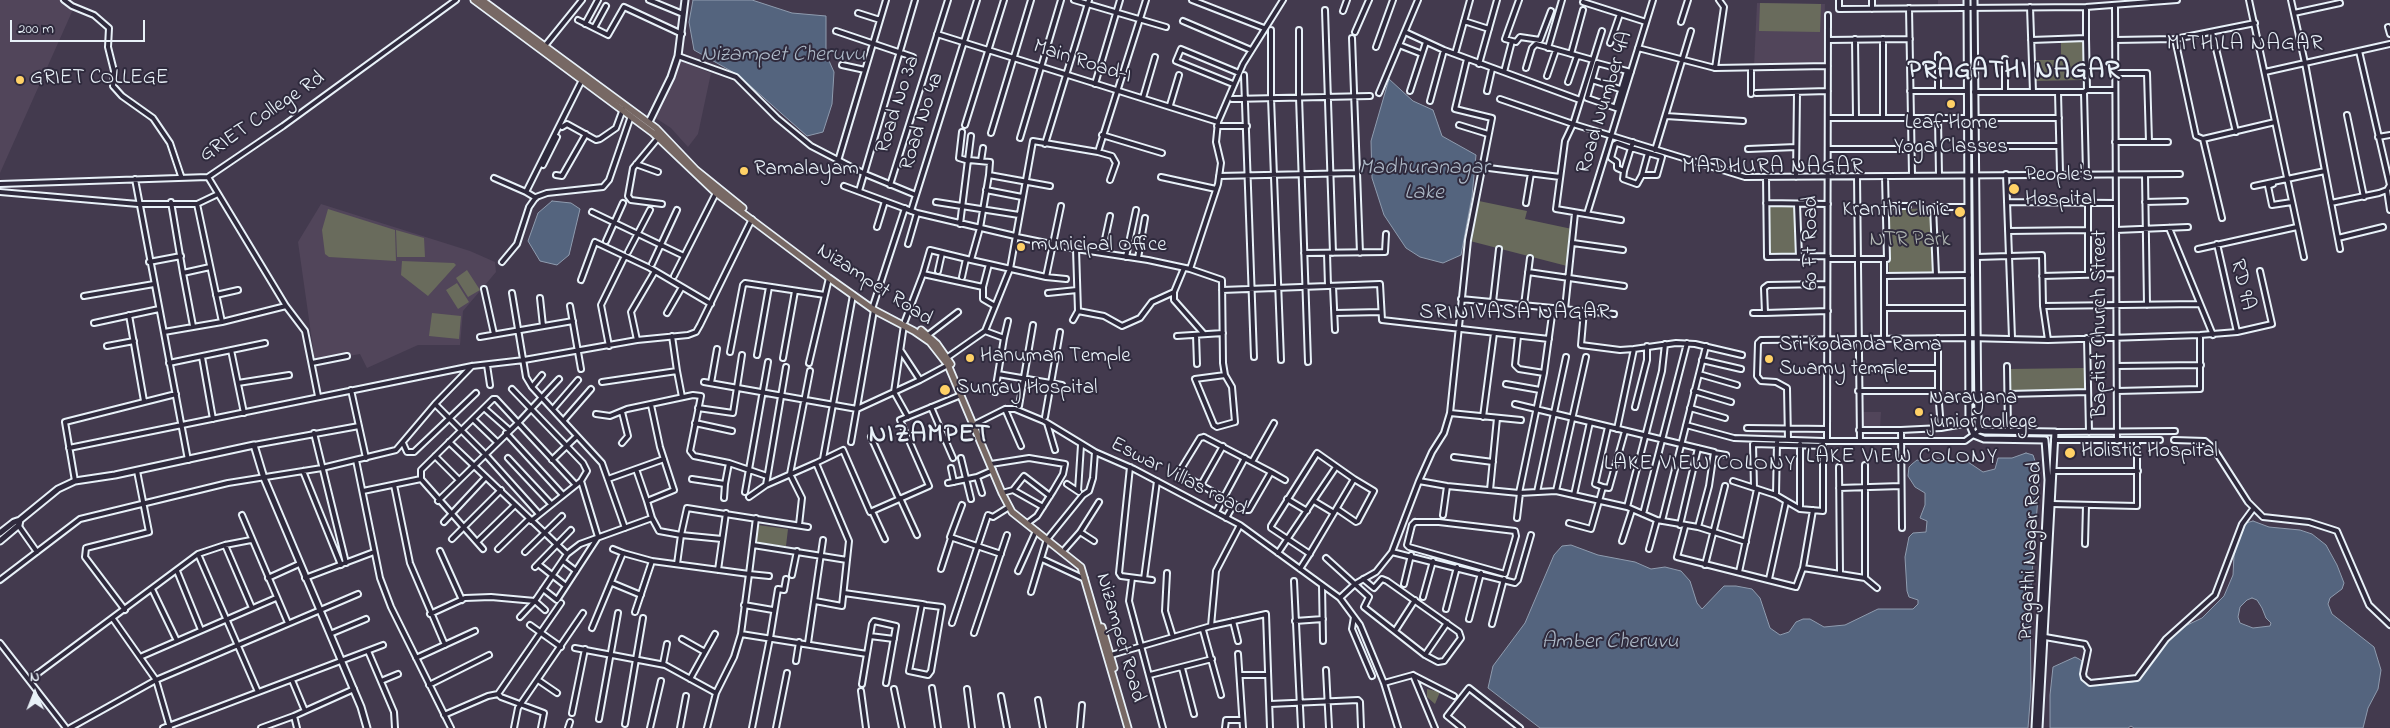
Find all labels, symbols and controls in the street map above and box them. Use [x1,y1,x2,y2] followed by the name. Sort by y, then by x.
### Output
[12,10,148,42] scale bar
[18,18,54,40] text: 200 m
[1572,29,1640,177] street label: Road Number 4A
[2165,32,2325,58] district label: MITHILA NAGAR
[1030,35,1134,91] street label: Main Road-I
[701,43,865,69] water label: Nizampet Cheruvu
[871,53,927,157] street label: Road No 3a
[1906,57,2122,89] district label: PRAGATHI NAGAR
[30,67,169,93] place label: GRIET COLLEGE
[196,67,330,169] street label: GRIET College Rd
[895,70,951,174] street label: Road No 4a
[14,74,26,86] marker: GRIET COLLEGE
[1945,98,1957,110] marker: Leaf Home Yoga Classes
[1894,112,2008,162] place label: Leaf Home Yoga Classes
[1680,155,1866,181] district label: MADHURA NAGAR
[1359,156,1489,208] water label: Madhuranagar Lake
[754,158,859,184] place label: Ramalayam
[2025,164,2096,214] place label: People's Hospital
[738,165,750,177] marker: Ramalayam
[2007,182,2021,196] marker: People's Hospital
[1800,196,1826,290] street label: 60 Ft Road
[1842,199,1949,225] place label: Kranthi Clinic
[1953,205,1967,219] marker: Kranthi Clinic
[1869,229,1951,255] park label: NTR Park
[2089,230,2115,418] street label: Baptist Church Street
[1031,234,1167,260] place label: municipal Office
[811,239,937,333] street label: Nizampet Road
[1015,241,1027,253] marker: municipal Office
[2223,257,2259,313] street label: RD 9A
[1417,301,1613,327] district label: SRINIVASA NAGAR
[1779,334,1942,384] place label: Sri Kodanda Rama Swamy temple
[980,345,1131,371] place label: Hanuman Temple
[964,352,976,364] marker: Hanuman Temple
[1763,353,1775,365] marker: Sri Kodanda Rama Swamy temple
[956,377,1097,403] place label: Sunray Hospital
[938,383,952,397] marker: Sunray Hospital
[1929,387,2037,437] place label: Narayana junior college
[1913,406,1925,418] marker: Narayana junior college
[868,421,992,453] district label: NIZAMPET
[1105,433,1251,523] street label: Eswar Villas road
[2081,440,2218,466] place label: Holistic Hospital
[1804,445,2000,471] district label: LAKE VIEW COLONY
[2063,446,2077,460] marker: Holistic Hospital
[1602,452,1798,478] district label: LAKE VIEW COLONY
[2015,461,2049,641] street label: Pragathi Nagar Road
[1089,571,1149,705] street label: Nizampet Road
[1541,630,1679,656] water label: Amber Cheruvu
[30,667,40,688] text: N
[10,668,60,718] north arrow

